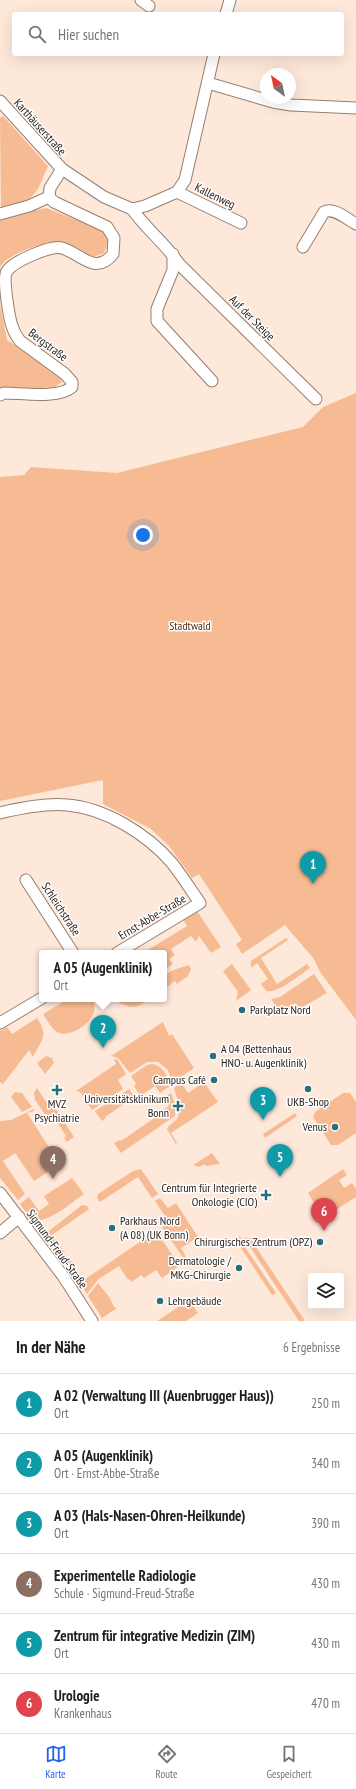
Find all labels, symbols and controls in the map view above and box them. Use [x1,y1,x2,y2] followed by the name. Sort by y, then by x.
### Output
[12,12,344,56] search box
[26,23,48,45] icon: search
[58,25,119,44] text: Hier suchen
[260,68,296,104] north arrow
[11,95,70,158] street label: Karthäuserstraße
[192,179,238,212] street label: Kallenweg
[226,292,278,344] street label: Auf der Steige
[26,325,71,364] street label: Bergstraße
[133,525,153,545] your location
[169,618,211,633] park label: Stadtwald
[300,851,326,884] pin: 1
[39,879,84,938] street label: Schleichstraße
[115,891,188,943] street label: Ernst-Abbe-Straße
[39,950,167,1002] popup
[53,958,153,977] text: A 05 (Augenklinik)
[53,977,68,994] text: Ort
[250,1002,311,1017] place label: Parkplatz Nord
[237,1005,247,1015] marker: Parkplatz Nord
[90,1015,116,1048] pin: 2
[221,1041,306,1070] place label: A 04 (Bettenhaus HNO- u. Augenklinik)
[208,1051,218,1061] marker: A 04 (Bettenhaus HNO- u. Augenklinik)
[153,1072,206,1087] place label: Campus Café
[209,1075,219,1085] marker: Campus Café
[51,1084,63,1096] marker: MVZ Psychiatrie
[303,1084,313,1094] marker: UKB-Shop
[250,1087,276,1120] pin: 3
[84,1091,169,1120] place label: Universitätsklinikum Bonn
[287,1094,329,1109] place label: UKB-Shop
[35,1096,79,1125] place label: MVZ Psychiatrie
[172,1100,184,1112] marker: Universitätsklinikum Bonn
[302,1119,327,1134] place label: Venus
[330,1122,340,1132] marker: Venus
[267,1144,293,1177] pin: 5
[40,1146,66,1179] pin: 4
[161,1180,257,1209] place label: Centrum für Integrierte Onkologie (CIO)
[260,1189,272,1201] marker: Centrum für Integrierte Onkologie (CIO)
[311,1198,337,1231] pin: 6
[24,1206,91,1291] street label: Sigmund-Freud-Straße
[120,1213,188,1242] place label: Parkhaus Nord (A 08) (UK Bonn)
[107,1223,117,1233] marker: Parkhaus Nord (A 08) (UK Bonn)
[194,1234,312,1249] place label: Chirurgisches Zentrum (OPZ)
[315,1237,325,1247] marker: Chirurgisches Zentrum (OPZ)
[169,1253,231,1282] place label: Dermatologie / MKG-Chirurgie
[234,1263,244,1273] marker: Dermatologie / MKG-Chirurgie
[308,1273,344,1309] map controls
[308,1273,344,1309] button: layers
[168,1293,222,1308] place label: Lehrgebäude
[155,1296,165,1306] marker: Lehrgebäude
[16,1336,86,1358] text: In der Nähe
[283,1339,340,1356] text: 6 Ergebnisse
[54,1386,274,1405] text: A 02 (Verwaltung III (Auenbrugger Haus))
[26,1395,32,1412] text: 1
[311,1395,340,1412] text: 250 m
[54,1405,69,1422] text: Ort
[54,1446,153,1465] text: A 05 (Augenklinik)
[26,1455,32,1472] text: 2
[311,1455,340,1472] text: 340 m
[54,1465,159,1482] text: Ort · Ernst-Abbe-Straße
[54,1506,246,1525] text: A 03 (Hals-Nasen-Ohren-Heilkunde)
[26,1515,32,1532] text: 3
[311,1515,340,1532] text: 390 m
[54,1525,69,1542] text: Ort
[54,1566,196,1585] text: Experimentelle Radiologie
[26,1575,32,1592] text: 4
[311,1575,340,1592] text: 430 m
[54,1585,194,1602] text: Schule · Sigmund-Freud-Straße
[54,1626,255,1645] text: Zentrum für integrative Medizin (ZIM)
[26,1635,32,1652] text: 5
[311,1635,340,1652] text: 430 m
[54,1645,69,1662] text: Ort
[54,1686,100,1705] text: Urologie
[26,1695,32,1712] text: 6
[311,1695,340,1712] text: 470 m
[54,1705,112,1722] text: Krankenhaus
[45,1743,67,1781] tab: Karte
[156,1743,178,1781] tab: Route
[267,1743,312,1781] tab: Gespeichert

